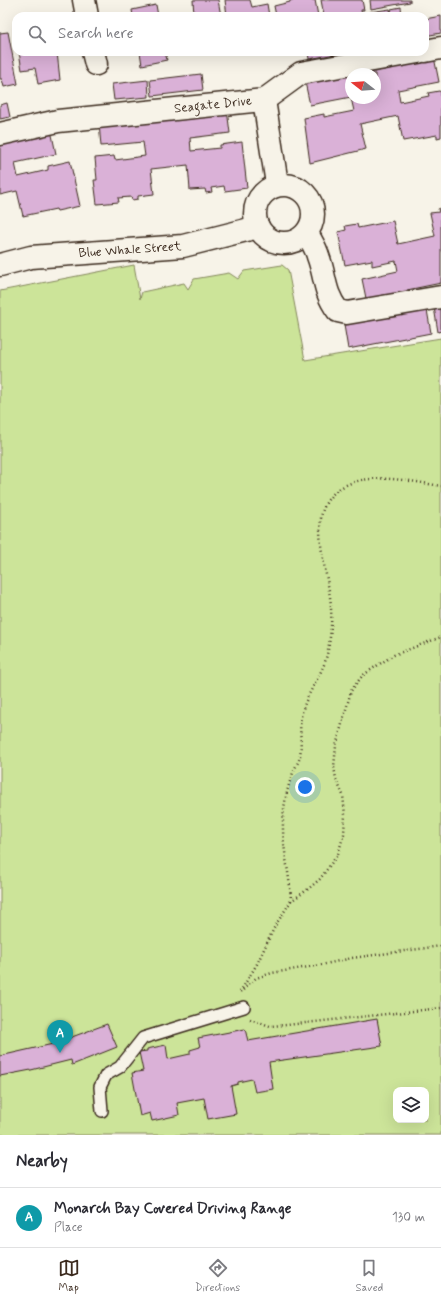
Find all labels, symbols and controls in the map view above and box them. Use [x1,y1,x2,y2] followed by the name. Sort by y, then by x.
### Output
[12,12,429,56] search box
[26,23,48,45] icon: search
[58,24,134,44] text: Search here
[345,68,381,104] north arrow
[173,92,253,120] street label: Seagate Drive
[78,238,182,262] street label: Blue Whale Street
[295,777,315,797] your location
[47,1020,73,1053] pin: A
[393,1087,429,1123] map controls
[393,1087,429,1123] button: layers
[16,1150,68,1172] text: Nearby
[54,1199,291,1219] text: Monarch Bay Covered Driving Range
[25,1209,33,1226] text: A
[392,1209,425,1226] text: 130 m
[54,1219,83,1236] text: Place
[58,1257,80,1295] tab: Map
[195,1257,240,1295] tab: Directions
[356,1257,383,1295] tab: Saved

